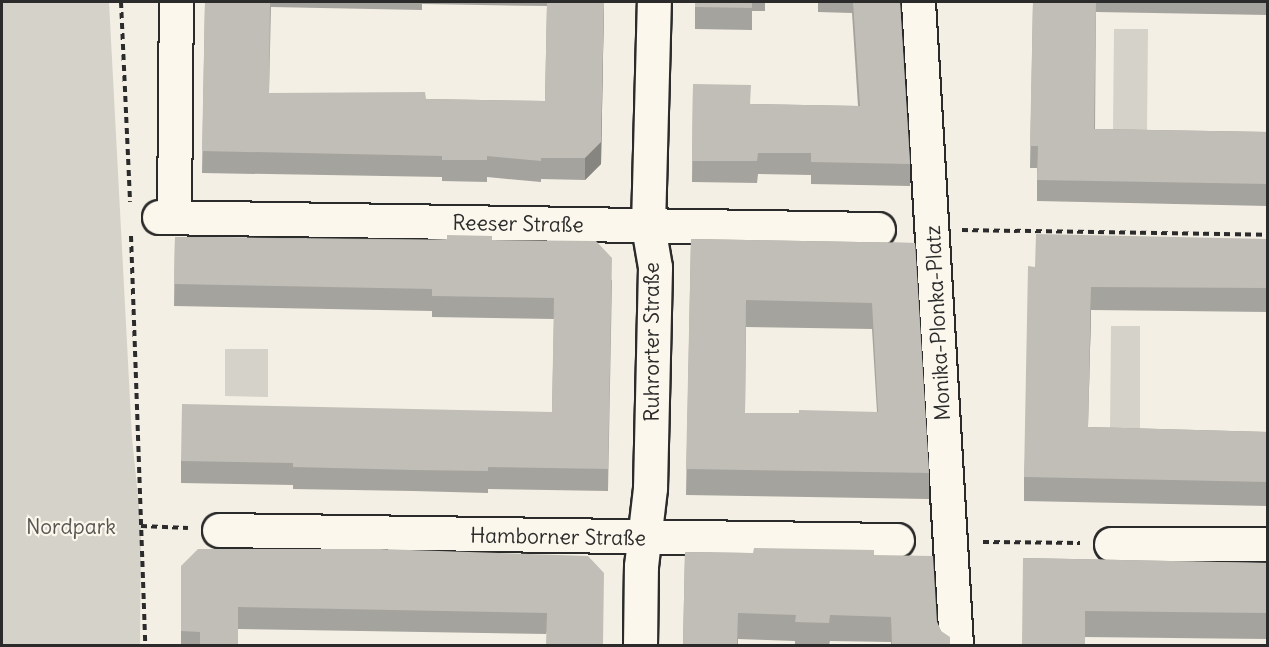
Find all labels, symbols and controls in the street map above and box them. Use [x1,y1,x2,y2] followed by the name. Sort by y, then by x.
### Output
[452,210,584,238] street label: Reeser Straße
[920,225,956,421] street label: Monika-Plonka-Platz
[639,262,665,422] street label: Ruhrorter Straße
[26,514,116,540] park label: Nordpark
[470,523,646,551] street label: Hamborner Straße

